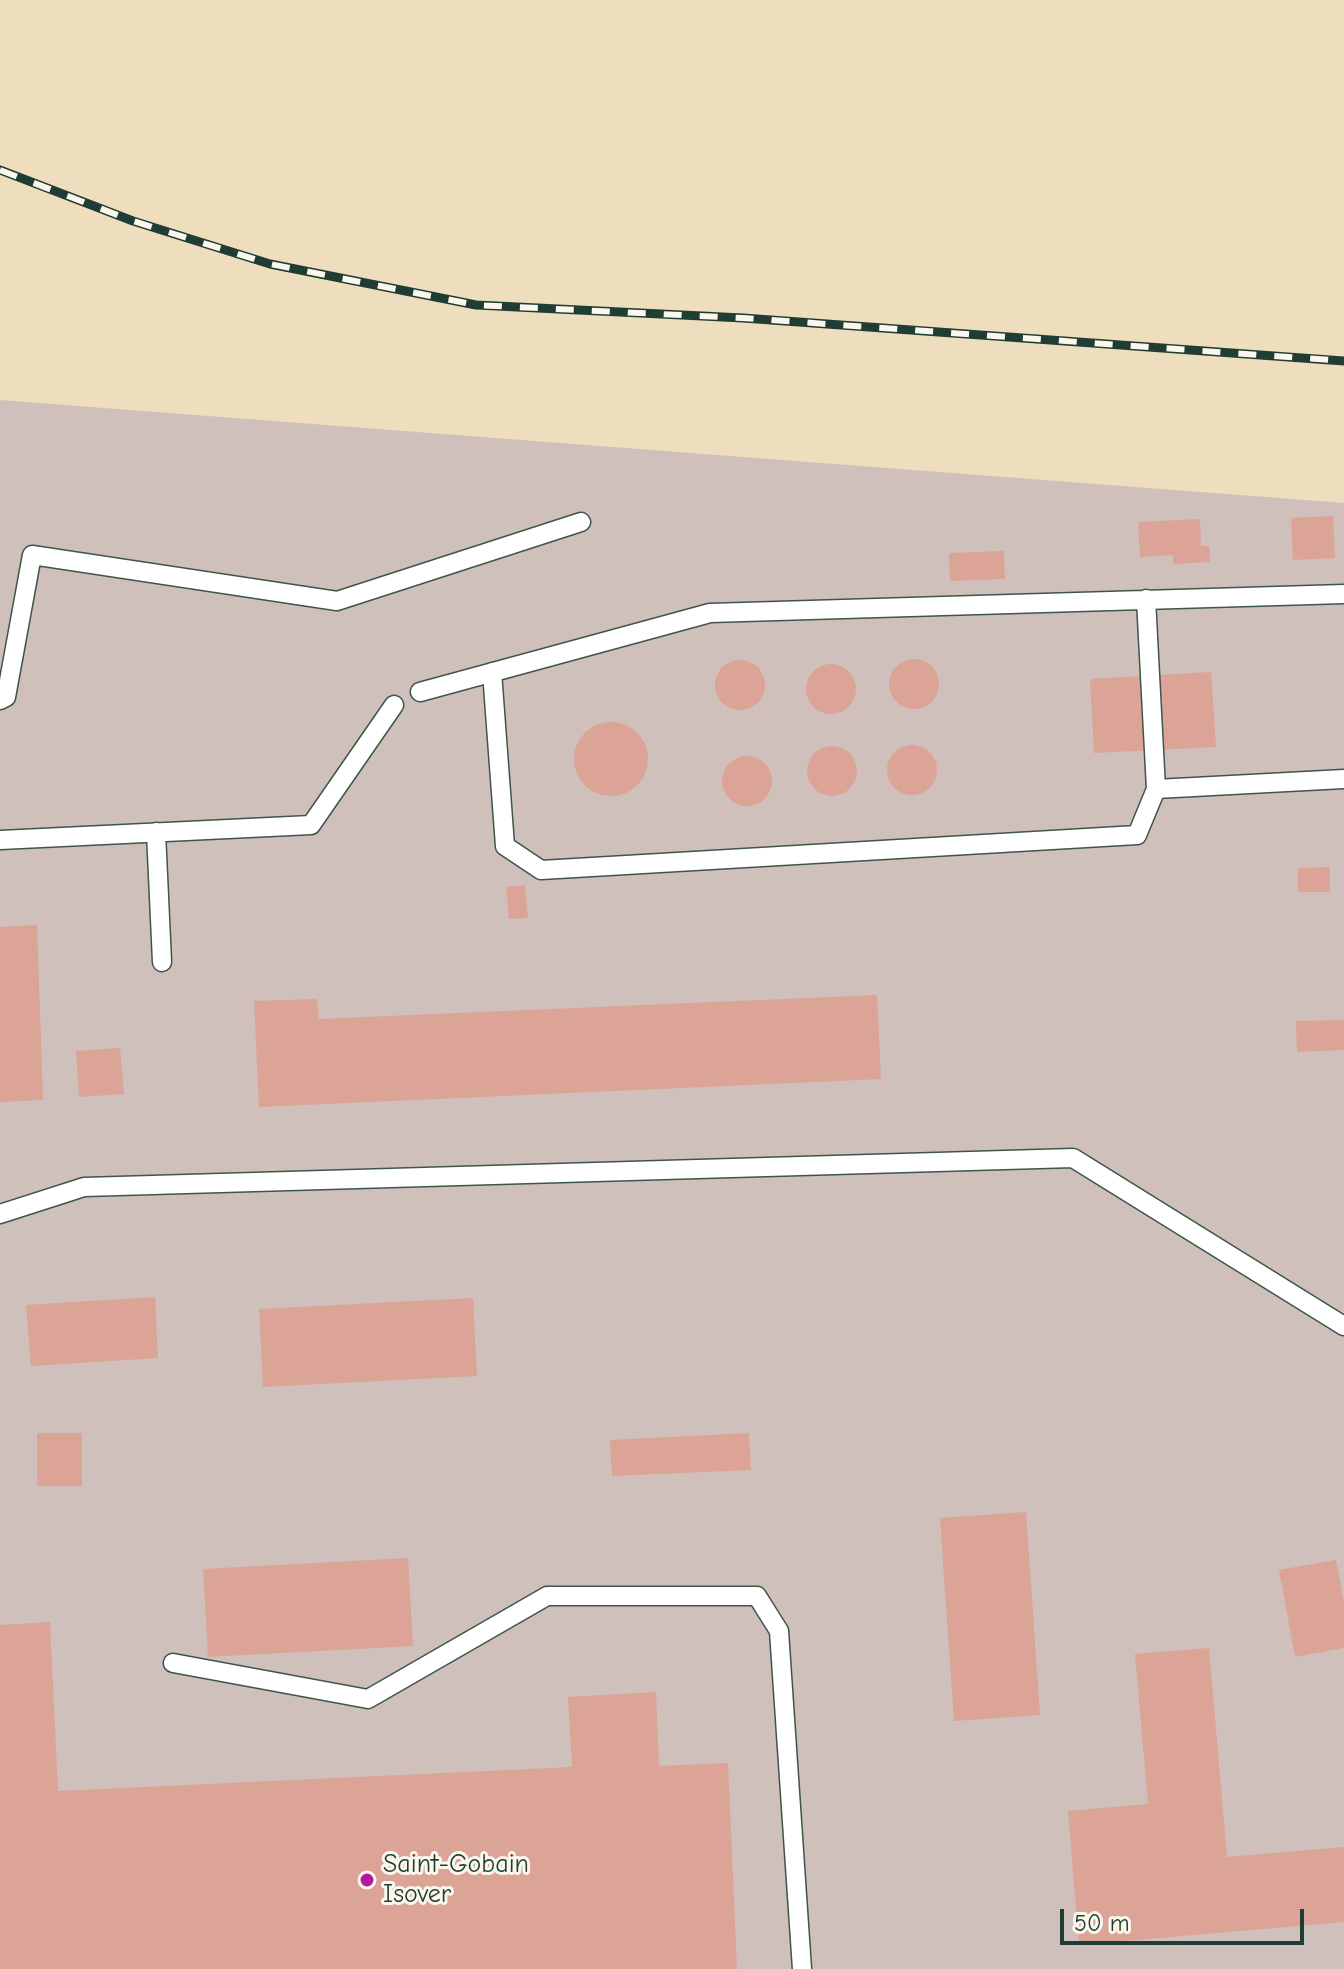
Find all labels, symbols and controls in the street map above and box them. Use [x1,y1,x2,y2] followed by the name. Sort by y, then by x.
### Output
[383,1849,529,1910] place label: Saint-Gobain Isover
[358,1871,376,1889] marker: Saint-Gobain Isover
[1064,1893,1308,1943] scale bar
[1074,1909,1130,1937] text: 50 m

